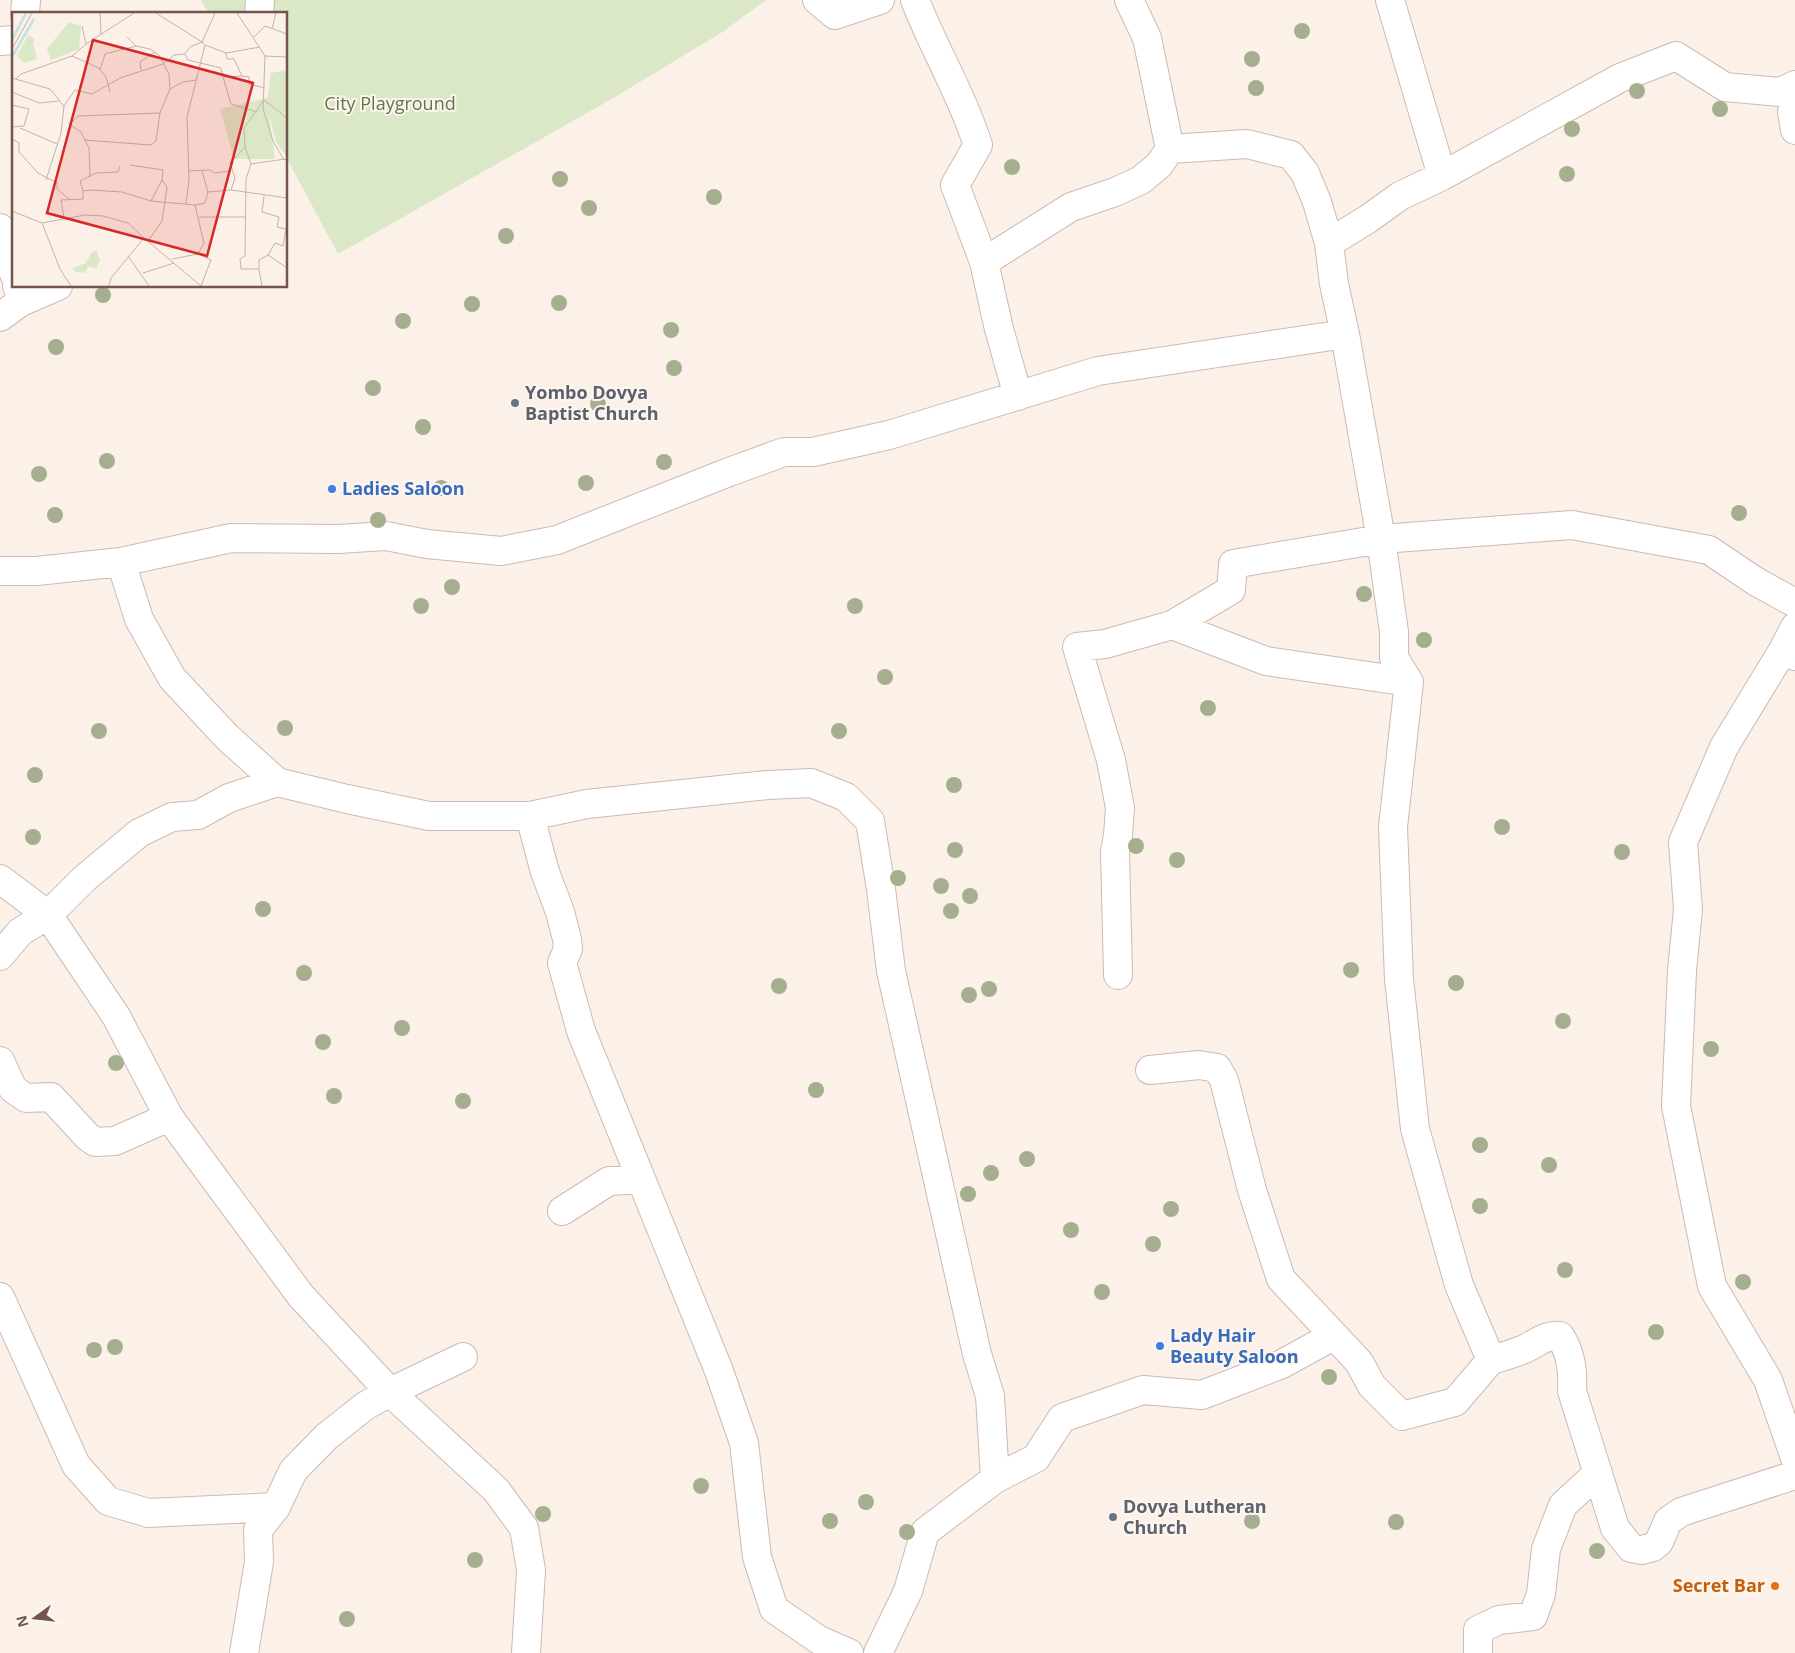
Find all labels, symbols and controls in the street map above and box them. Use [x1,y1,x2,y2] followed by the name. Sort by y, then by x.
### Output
[12,12,288,288] inset map
[324,91,456,115] park label: City Playground
[525,380,659,425] place label: Yombo Dovya Baptist Church
[509,397,521,409] marker: Yombo Dovya Baptist Church
[342,476,465,500] place label: Ladies Saloon
[326,483,338,495] marker: Ladies Saloon
[1170,1323,1299,1368] place label: Lady Hair Beauty Saloon
[1154,1340,1166,1352] marker: Lady Hair Beauty Saloon
[1123,1494,1267,1539] place label: Dovya Lutheran Church
[1107,1511,1119,1523] marker: Dovya Lutheran Church
[1673,1573,1765,1597] place label: Secret Bar
[1769,1580,1781,1592] marker: Secret Bar
[10,1593,60,1643] north arrow
[11,1614,33,1629] text: N

